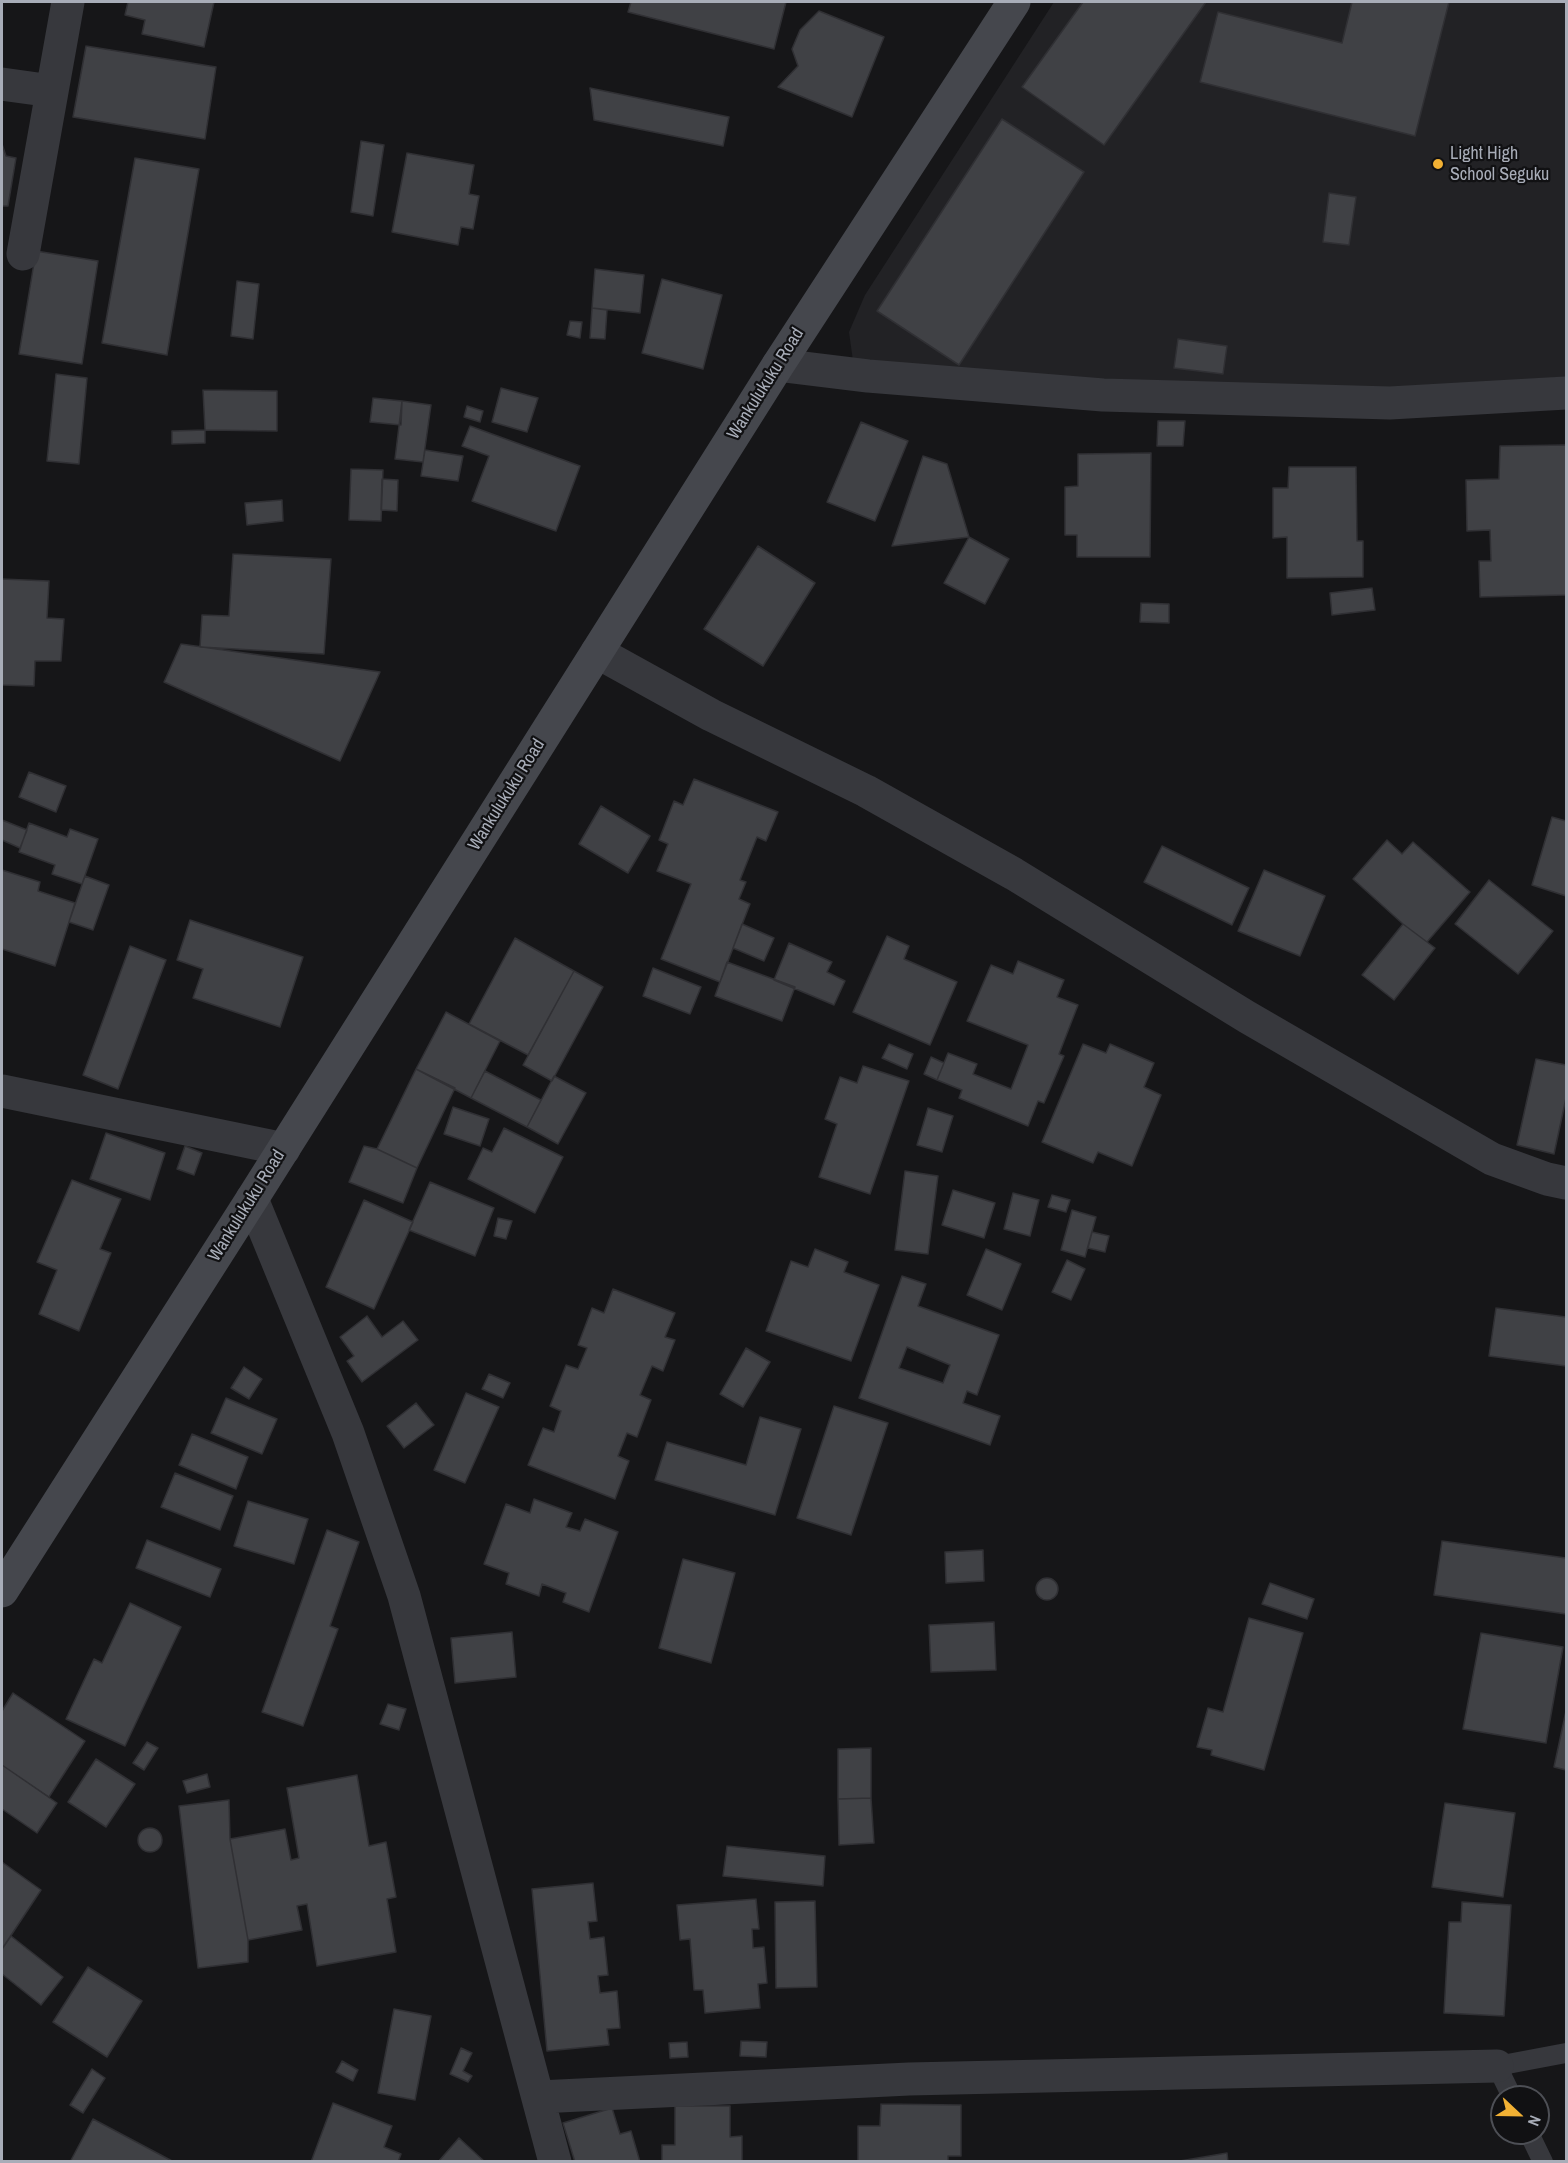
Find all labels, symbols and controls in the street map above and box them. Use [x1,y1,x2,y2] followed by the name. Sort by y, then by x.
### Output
[1450,143,1549,186] place label: Light High School Seguku
[1431,157,1445,171] marker: Light High School Seguku
[723,324,809,444] street label: Wankulukuku Road
[464,735,550,855] street label: Wankulukuku Road
[204,1146,290,1266] street label: Wankulukuku Road
[1490,2085,1550,2145] north arrow
[1523,2112,1547,2130] text: N

